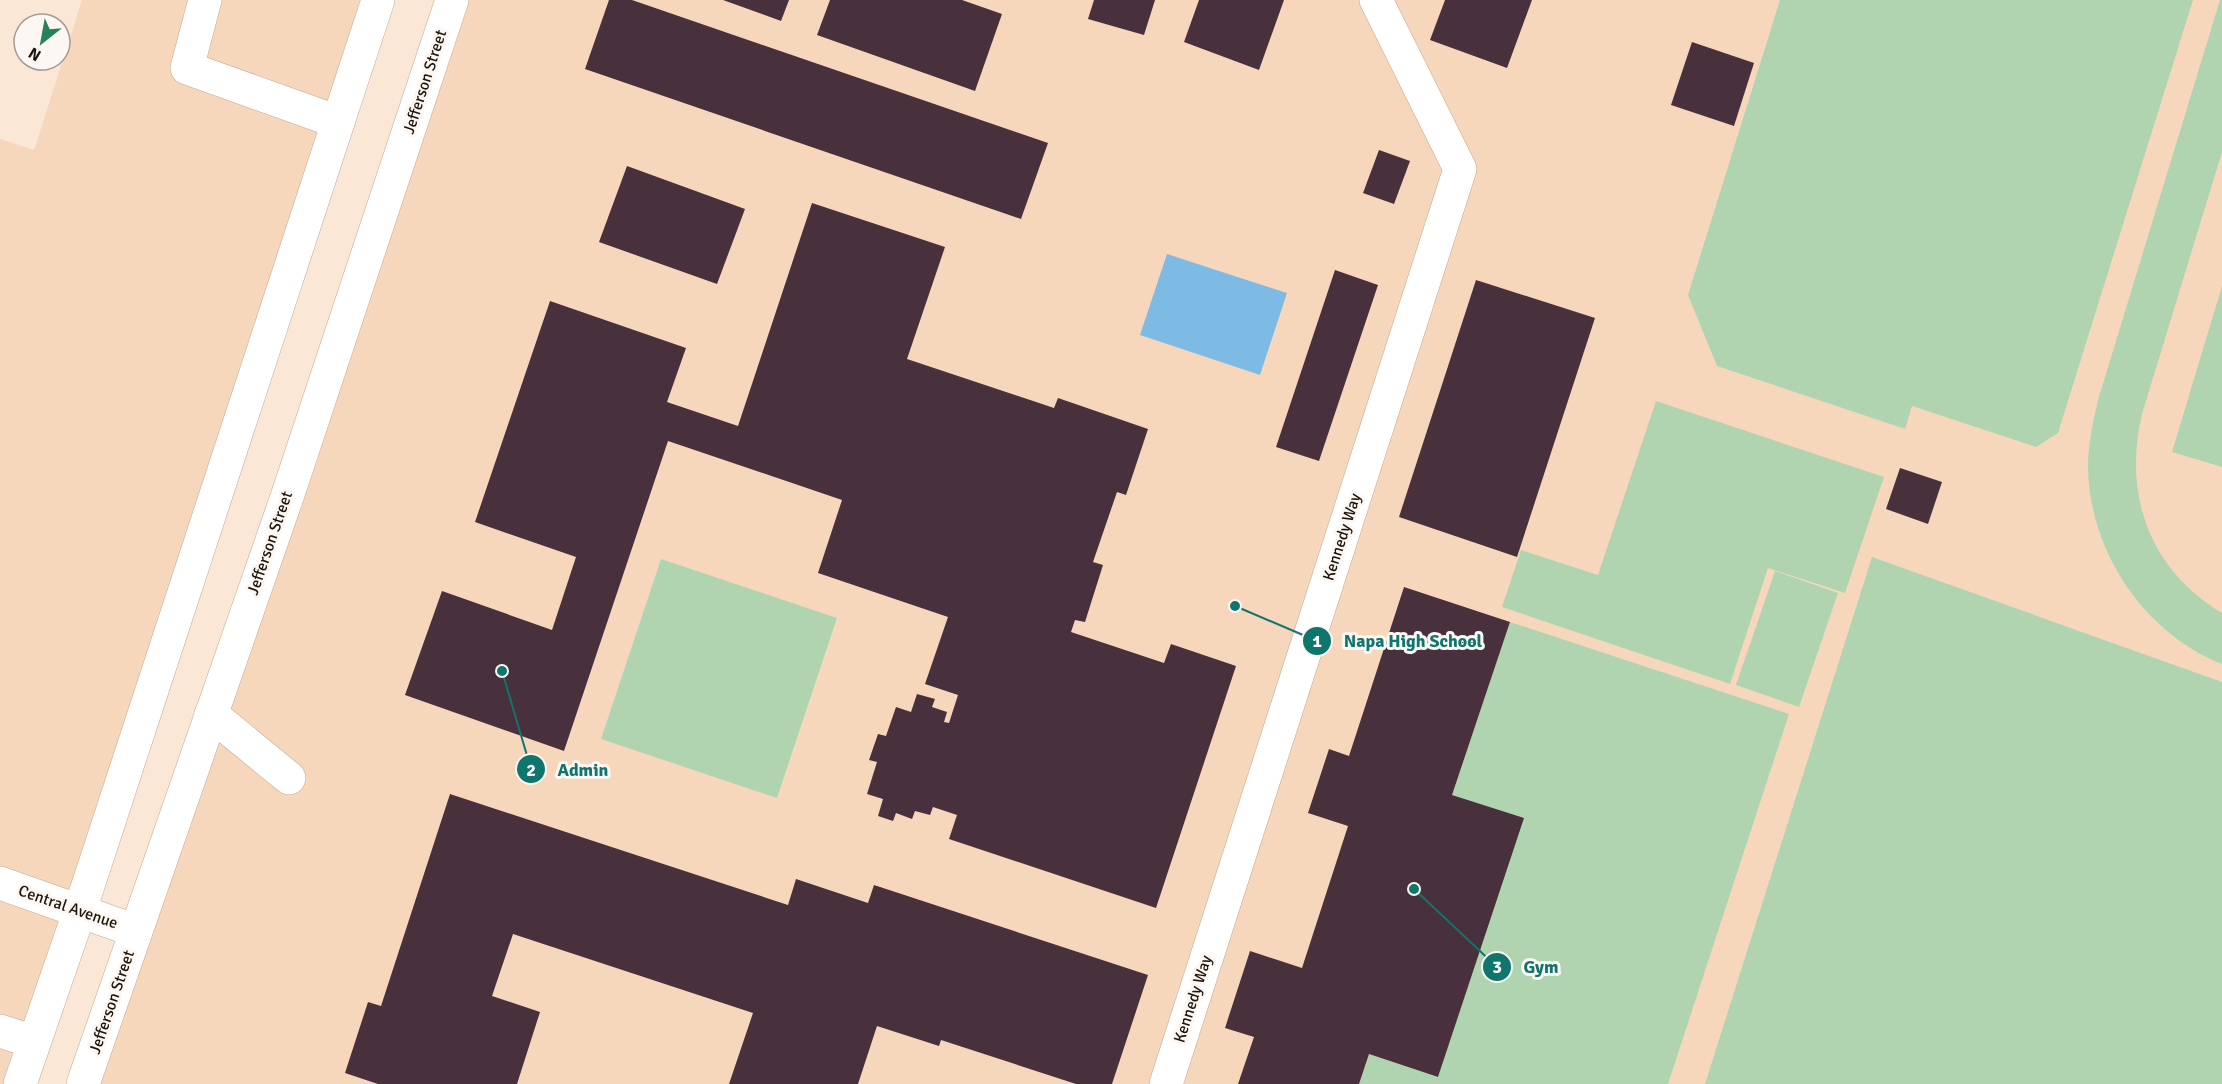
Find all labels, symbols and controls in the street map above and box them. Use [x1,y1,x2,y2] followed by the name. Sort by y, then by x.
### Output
[12,12,72,72] north arrow
[399,27,451,137] street label: Jefferson Street
[25,43,45,65] text: N
[243,488,297,598] street label: Jefferson Street
[1318,490,1366,583] street label: Kennedy Way
[1302,623,1495,659] callout: Napa High School
[1312,630,1322,652] text: 1
[1344,630,1483,652] text: Napa High School
[516,751,620,787] callout: Admin
[526,759,536,781] text: 2
[558,759,609,781] text: Admin
[16,881,120,933] street label: Central Avenue
[85,947,139,1057] street label: Jefferson Street
[1482,949,1571,985] callout: Gym
[1169,952,1217,1045] street label: Kennedy Way
[1492,956,1502,978] text: 3
[1523,956,1559,978] text: Gym

